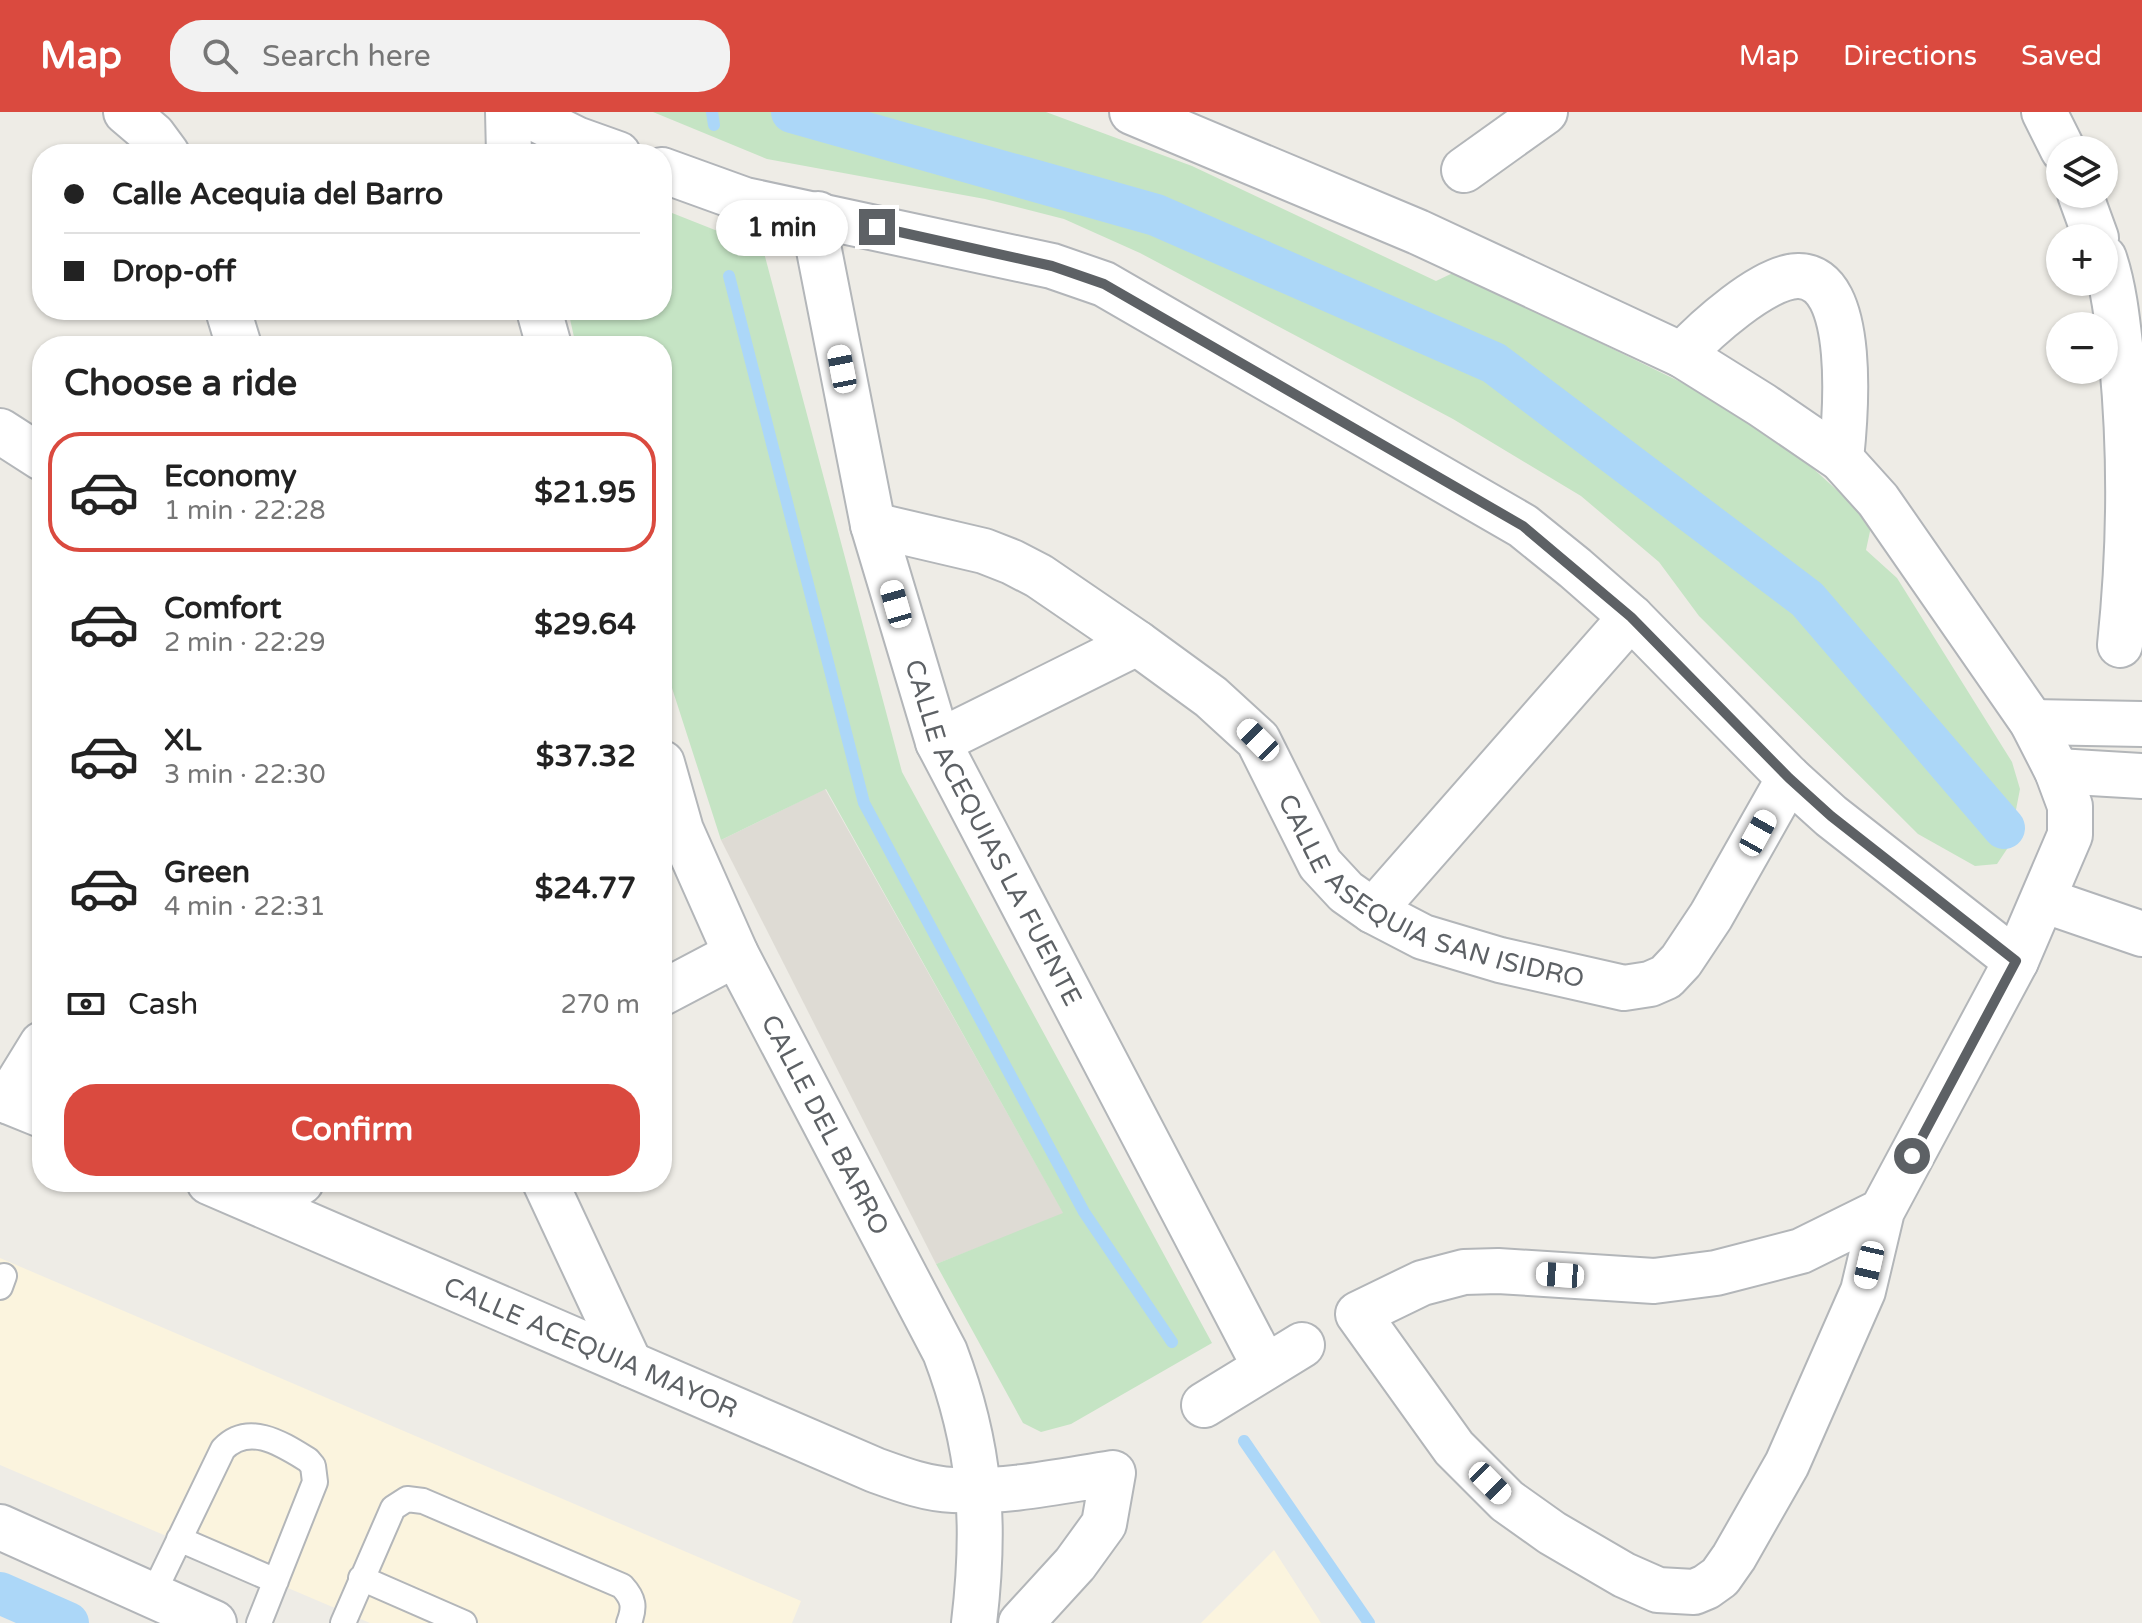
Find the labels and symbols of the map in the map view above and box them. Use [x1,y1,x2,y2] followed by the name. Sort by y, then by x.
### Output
[717,199,849,255] callout: 1 min
[859,209,895,245] route end
[826,343,858,395] car
[878,578,914,630] car
[899,656,1089,1011] street label: CALLE ACEQUIAS LA FUENTE
[1233,715,1283,765] car
[1272,789,1587,994] street label: CALLE ASEQUIA SAN ISIDRO
[1736,806,1780,860] car
[755,1009,896,1240] street label: CALLE DEL BARRO
[1894,1138,1930,1174] route start
[1852,1239,1886,1291] car
[1535,1261,1585,1289] car
[439,1270,743,1424] street label: CALLE ACEQUIA MAYOR
[1465,1458,1515,1508] car

